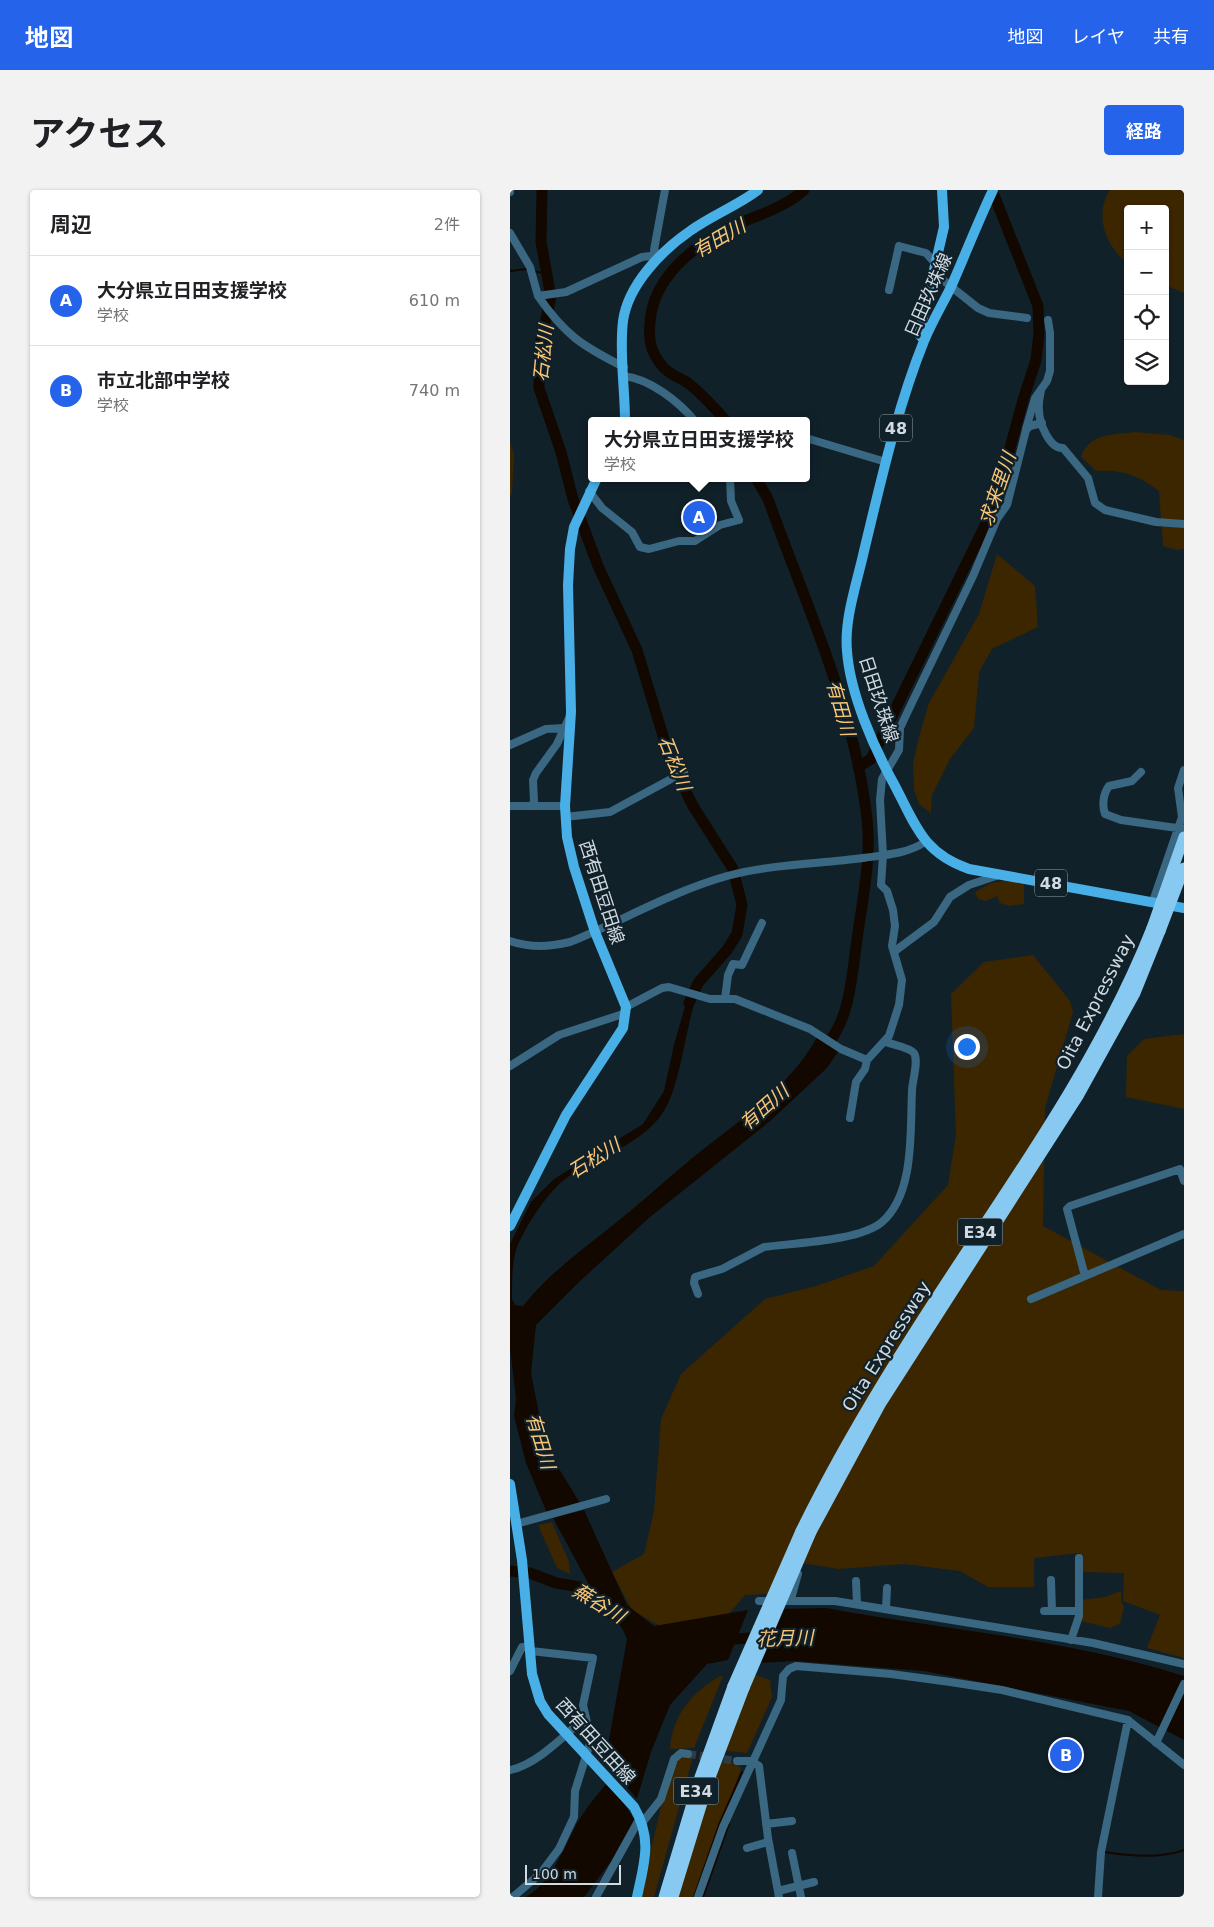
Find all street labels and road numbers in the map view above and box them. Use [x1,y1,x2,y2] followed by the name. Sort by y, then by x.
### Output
[900,250,956,340] street label: 日田玖珠線
[880,414,912,442] road number: 48
[855,653,903,745] street label: 日田玖珠線
[575,837,629,947] street label: 西有田豆田線
[1035,870,1067,896] road number: 48
[1052,930,1138,1073] street label: Oita Expressway
[958,1218,1002,1246] road number: E34
[837,1277,935,1415] street label: Oita Expressway
[552,1694,640,1788] street label: 西有田豆田線
[674,1778,718,1804] road number: E34

